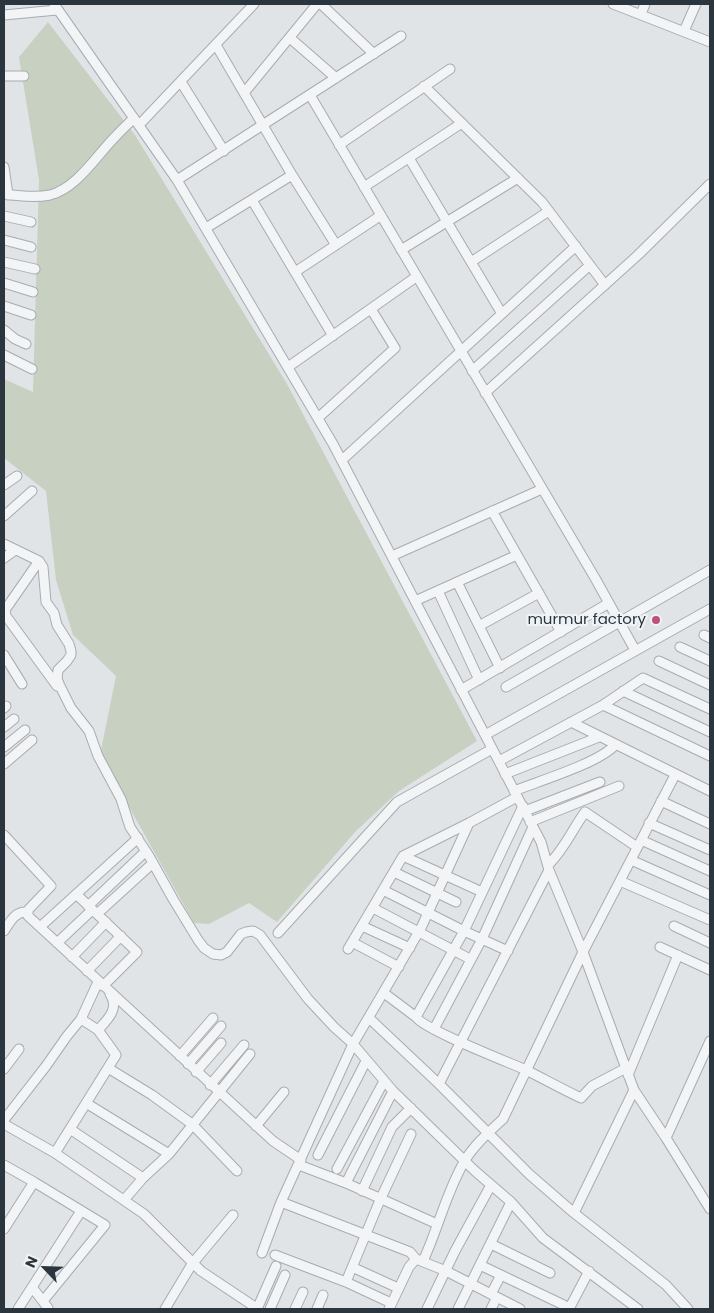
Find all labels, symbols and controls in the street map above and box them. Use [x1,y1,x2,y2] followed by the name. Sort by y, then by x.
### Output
[527,611,646,629] place label: murmur factory
[650,614,662,626] marker: murmur factory
[20,1243,70,1293] north arrow
[20,1253,43,1271] text: N

